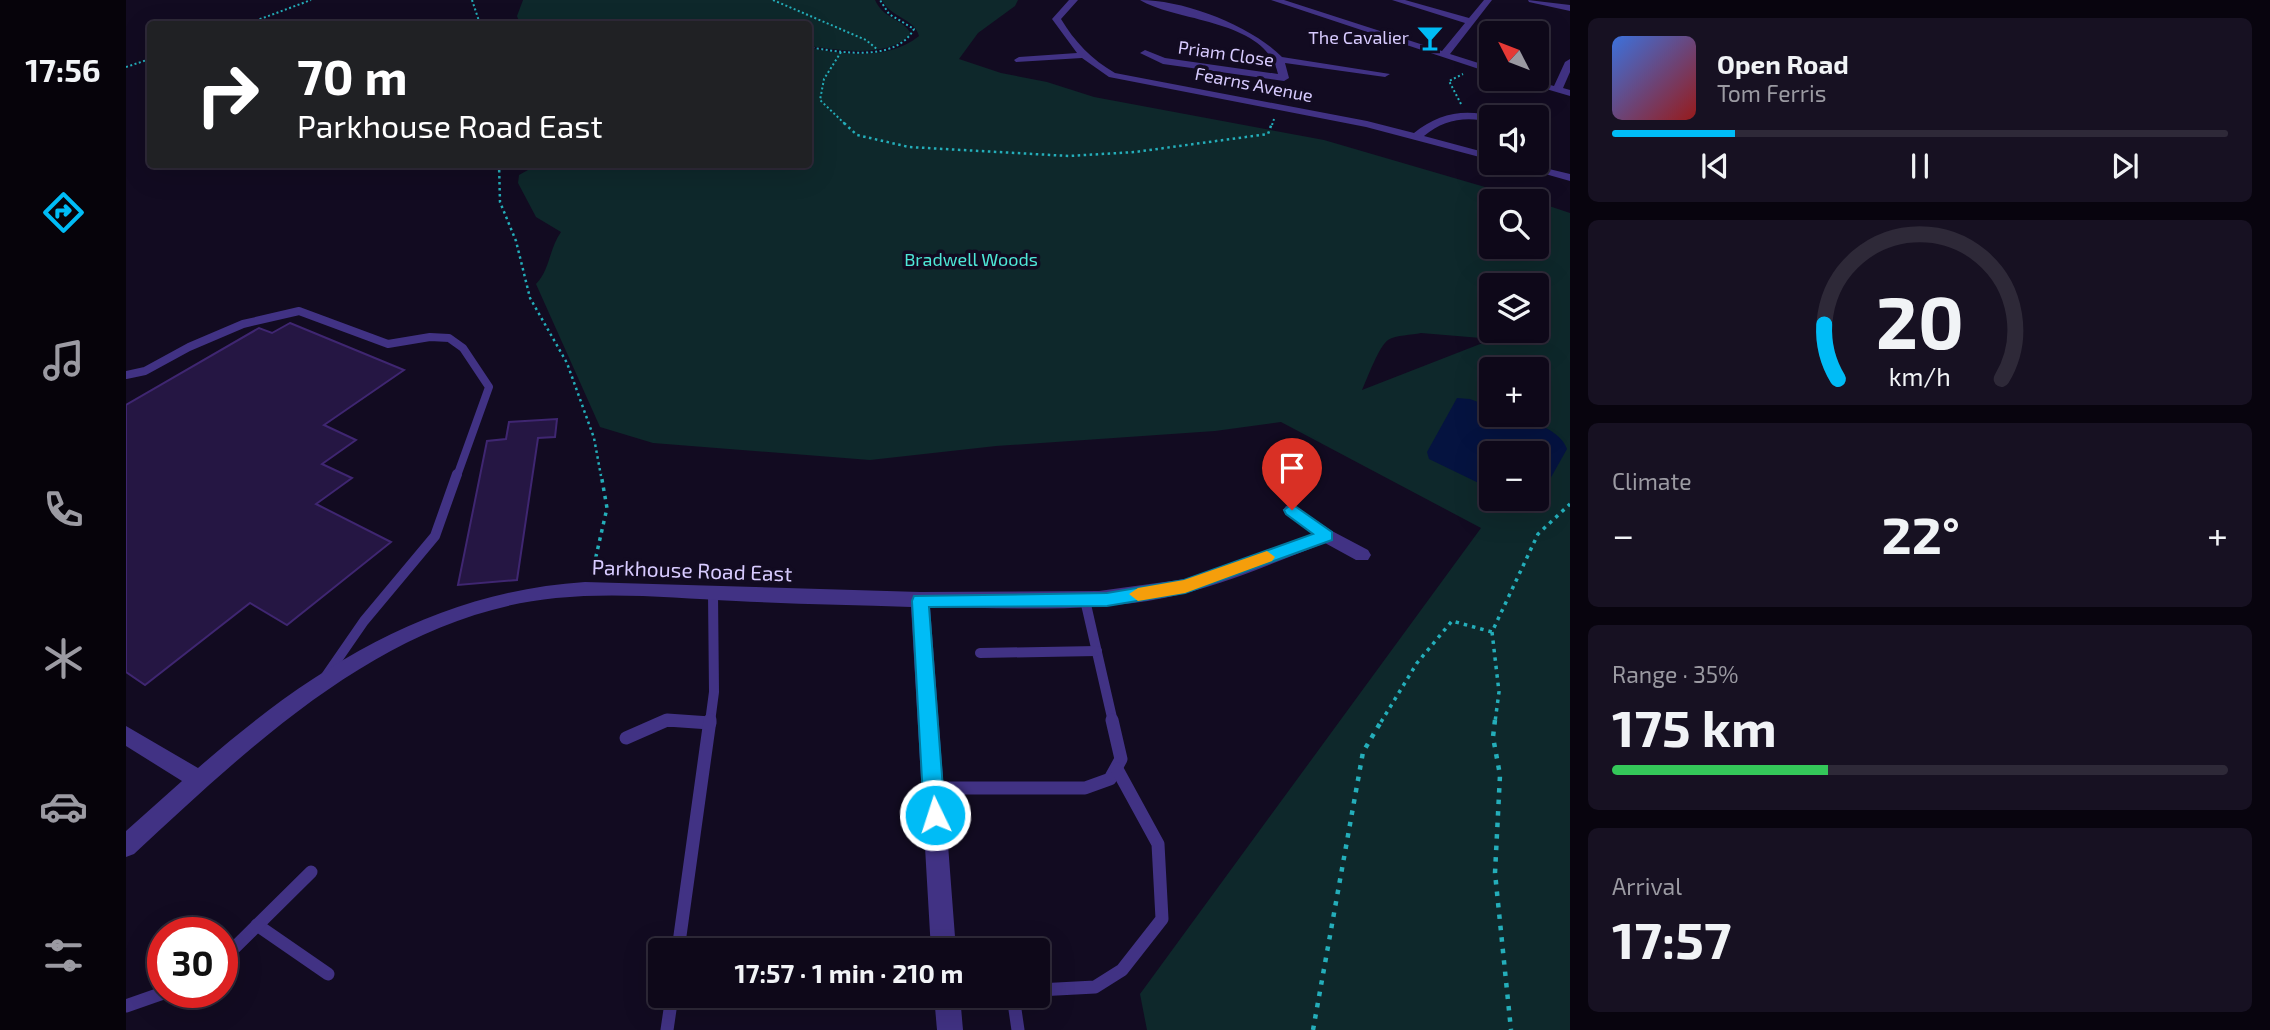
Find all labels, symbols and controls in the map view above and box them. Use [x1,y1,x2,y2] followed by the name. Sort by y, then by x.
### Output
[1479,21,1549,91] north arrow
[1479,21,1549,511] map controls
[1415,23,1445,53] bar icon: The Cavalier
[1308,26,1409,48] place label: The Cavalier
[1177,35,1276,71] street label: Priam Close
[297,46,408,105] text: 70 m
[1717,48,1849,79] text: Open Road
[182,49,273,140] icon: right
[25,50,101,88] text: 17:56
[1193,62,1315,106] street label: Fearns Avenue
[1717,79,1826,107] text: Tom Ferris
[1479,105,1549,175] button: sound
[297,106,603,144] text: Parkhouse Road East
[1696,147,1734,185] icon: previous
[1901,147,1939,185] icon: pause
[2106,147,2144,185] icon: next
[39,188,88,237] icon: directions
[1479,189,1549,259] button: search
[904,248,1038,270] park label: Bradwell Woods
[1479,273,1549,343] button: layers
[1876,276,1964,364] text: 20
[39,336,88,385] icon: music
[1479,357,1549,427] button: +
[1889,360,1951,390] text: km/h
[1262,438,1322,510] pin
[1479,441,1549,511] button: −
[1273,449,1311,487] icon: arrive
[1612,467,1692,495] text: Climate
[39,485,88,534] icon: phone
[1881,502,1960,564] text: 22°
[1612,511,1634,557] text: −
[2207,511,2228,557] text: +
[591,554,793,585] street label: Parkhouse Road East
[39,634,88,683] icon: climate
[1612,660,1739,688] text: Range · 35%
[1612,695,1777,757] text: 175 km
[898,778,972,852] position arrow
[39,782,88,831] icon: car
[1612,872,1682,900] text: Arrival
[1612,907,1731,969] text: 17:57
[147,917,238,1008] speed limit sign: 30
[39,931,88,980] icon: filters
[734,957,964,988] text: 17:57 · 1 min · 210 m

